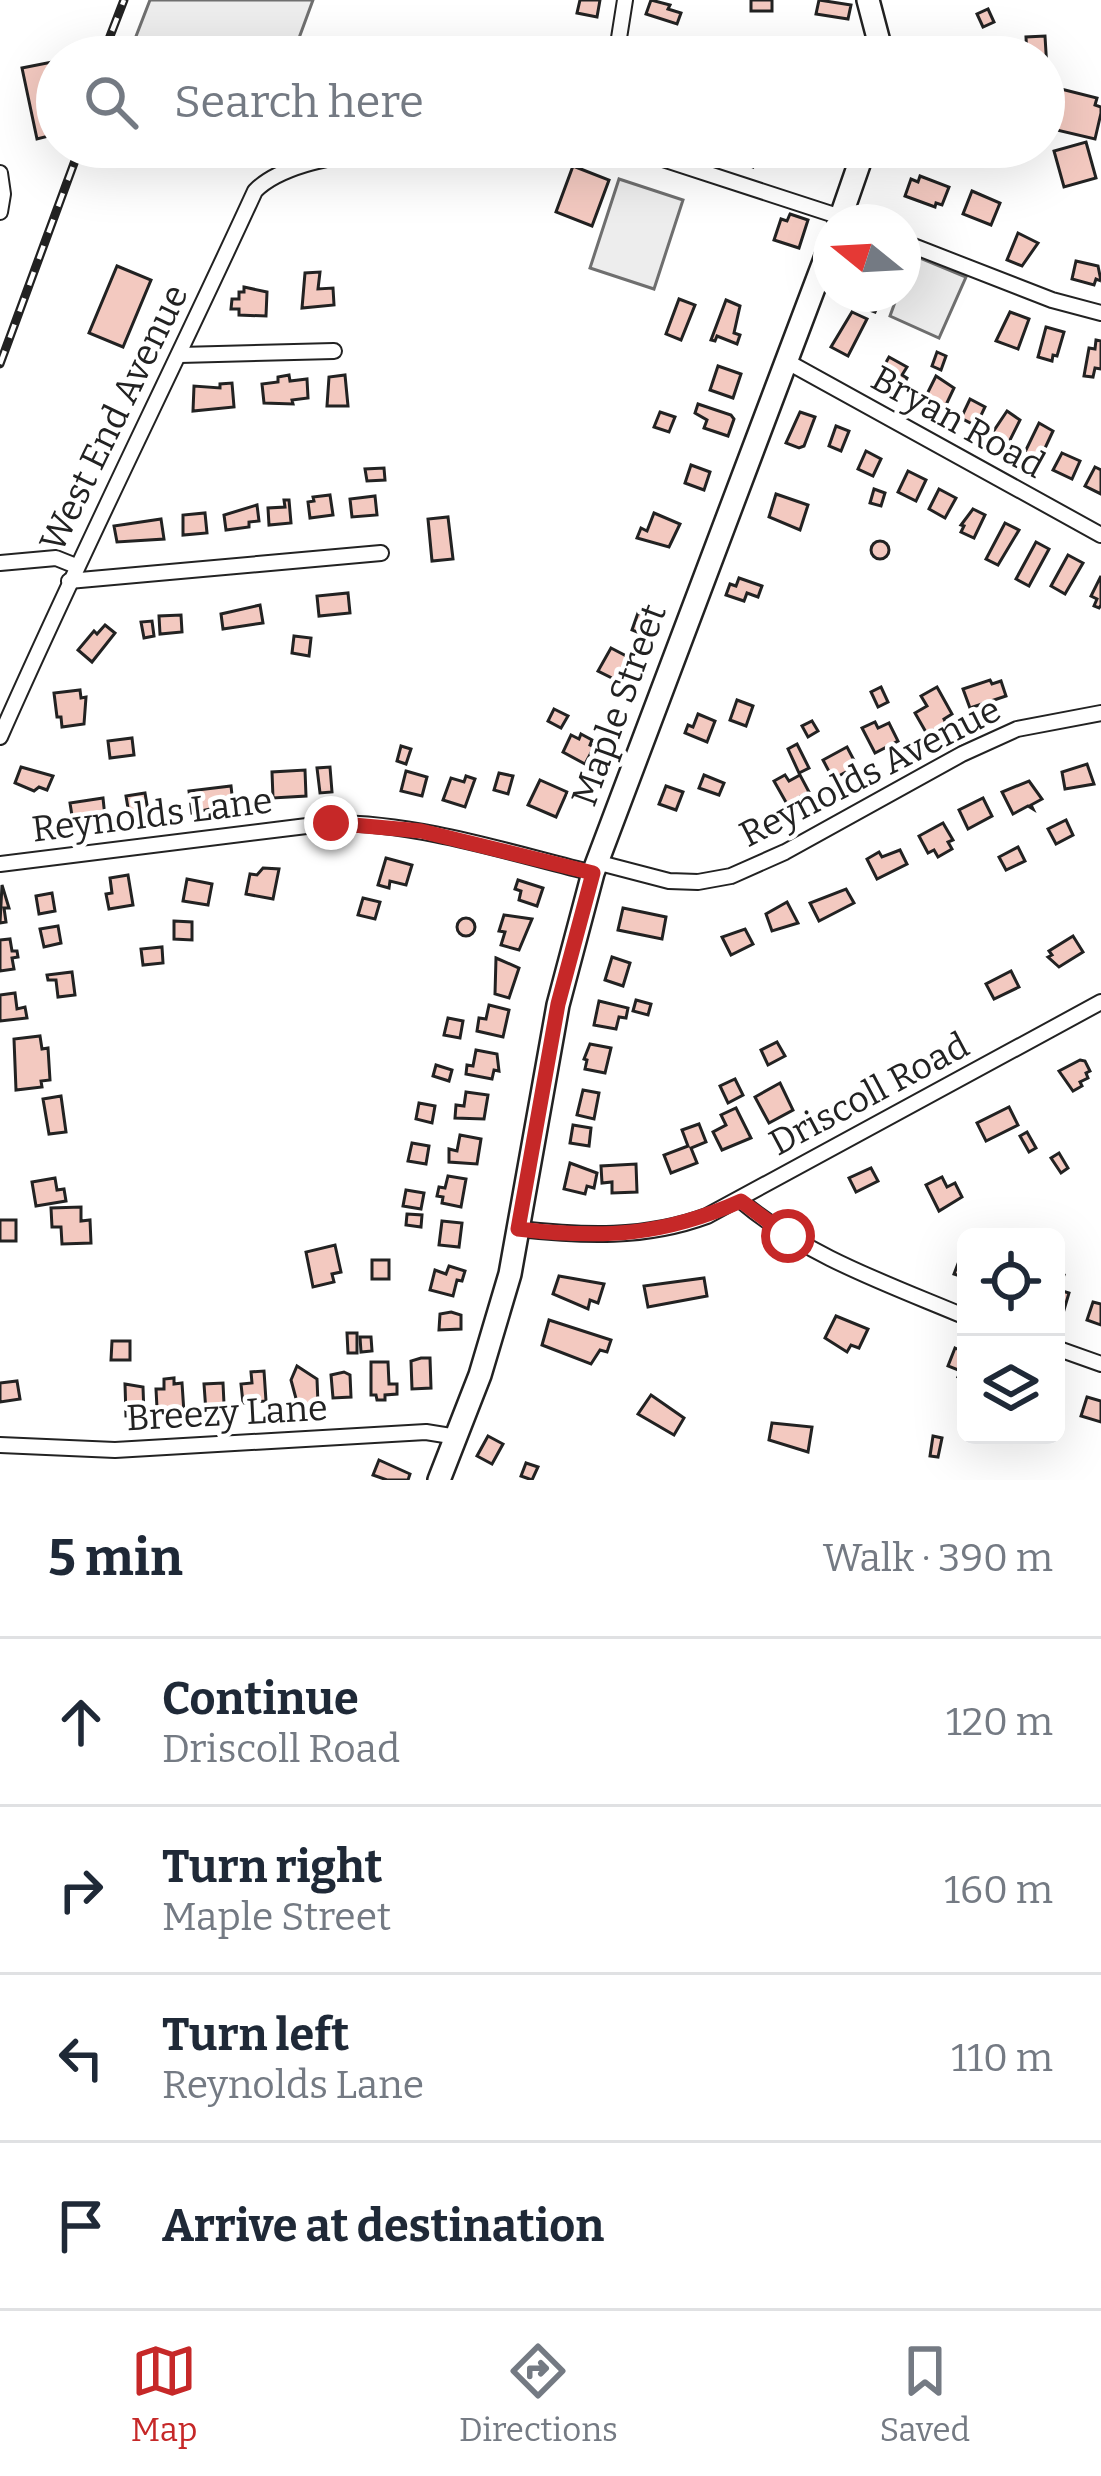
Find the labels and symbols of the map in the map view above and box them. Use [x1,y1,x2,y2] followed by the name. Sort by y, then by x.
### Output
[813,204,921,312] north arrow
[30,277,198,559] street label: West End Avenue
[864,356,1052,488] street label: Bryan Road
[562,598,676,812] street label: Maple Street
[732,687,1008,857] street label: Reynolds Avenue
[29,778,275,852] street label: Reynolds Lane
[304,796,358,850] route end
[762,1023,976,1165] street label: Driscoll Road
[761,1209,815,1263] route start
[125,1386,329,1440] street label: Breezy Lane

